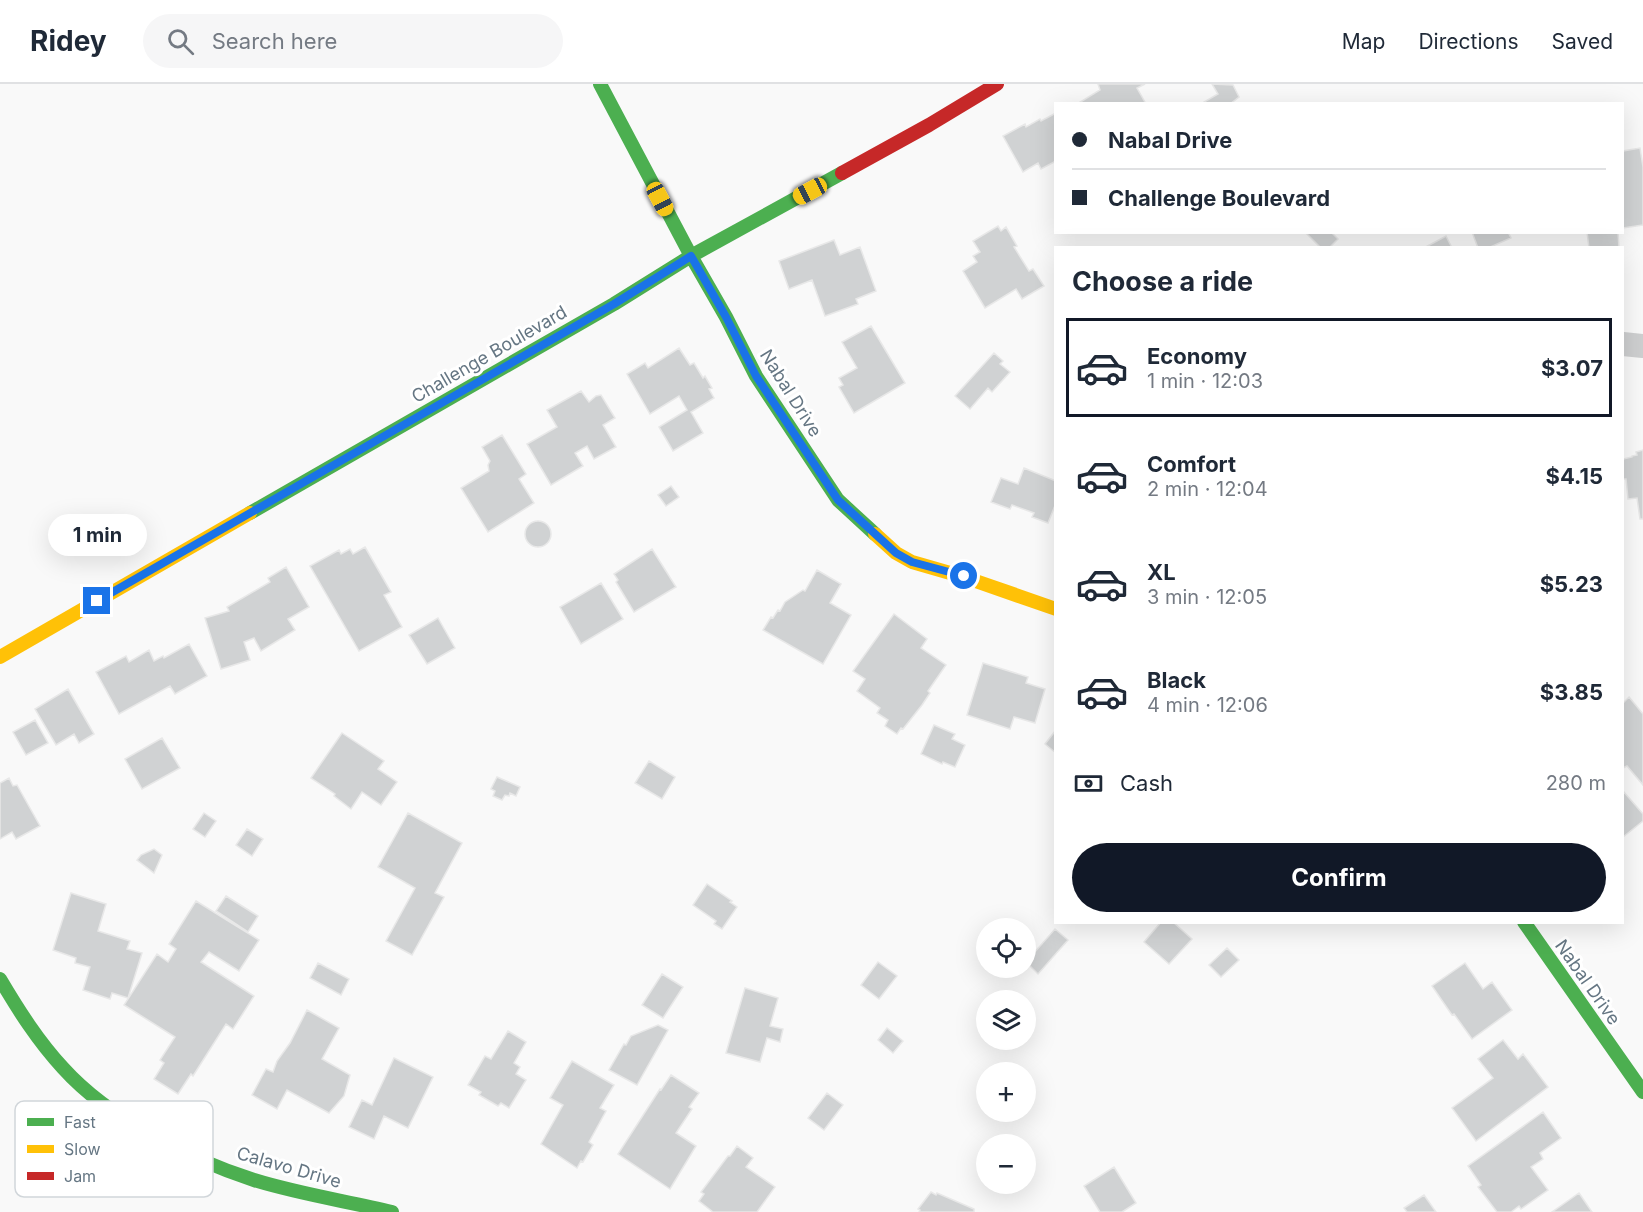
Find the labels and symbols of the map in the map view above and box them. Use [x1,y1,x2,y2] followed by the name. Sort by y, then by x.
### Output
[790,175,830,207] car
[644,179,676,219] car
[408,301,570,407] street label: Challenge Boulevard
[756,345,826,441] street label: Nabal Drive
[48,514,146,556] callout: 1 min
[950,562,977,589] route start
[83,587,110,614] route end
[1551,935,1625,1029] street label: Nabal Drive
[15,1101,213,1197] legend
[64,1112,96,1132] text: Fast
[64,1139,101,1159] text: Slow
[234,1142,344,1192] street label: Calavo Drive
[64,1166,96,1186] text: Jam

